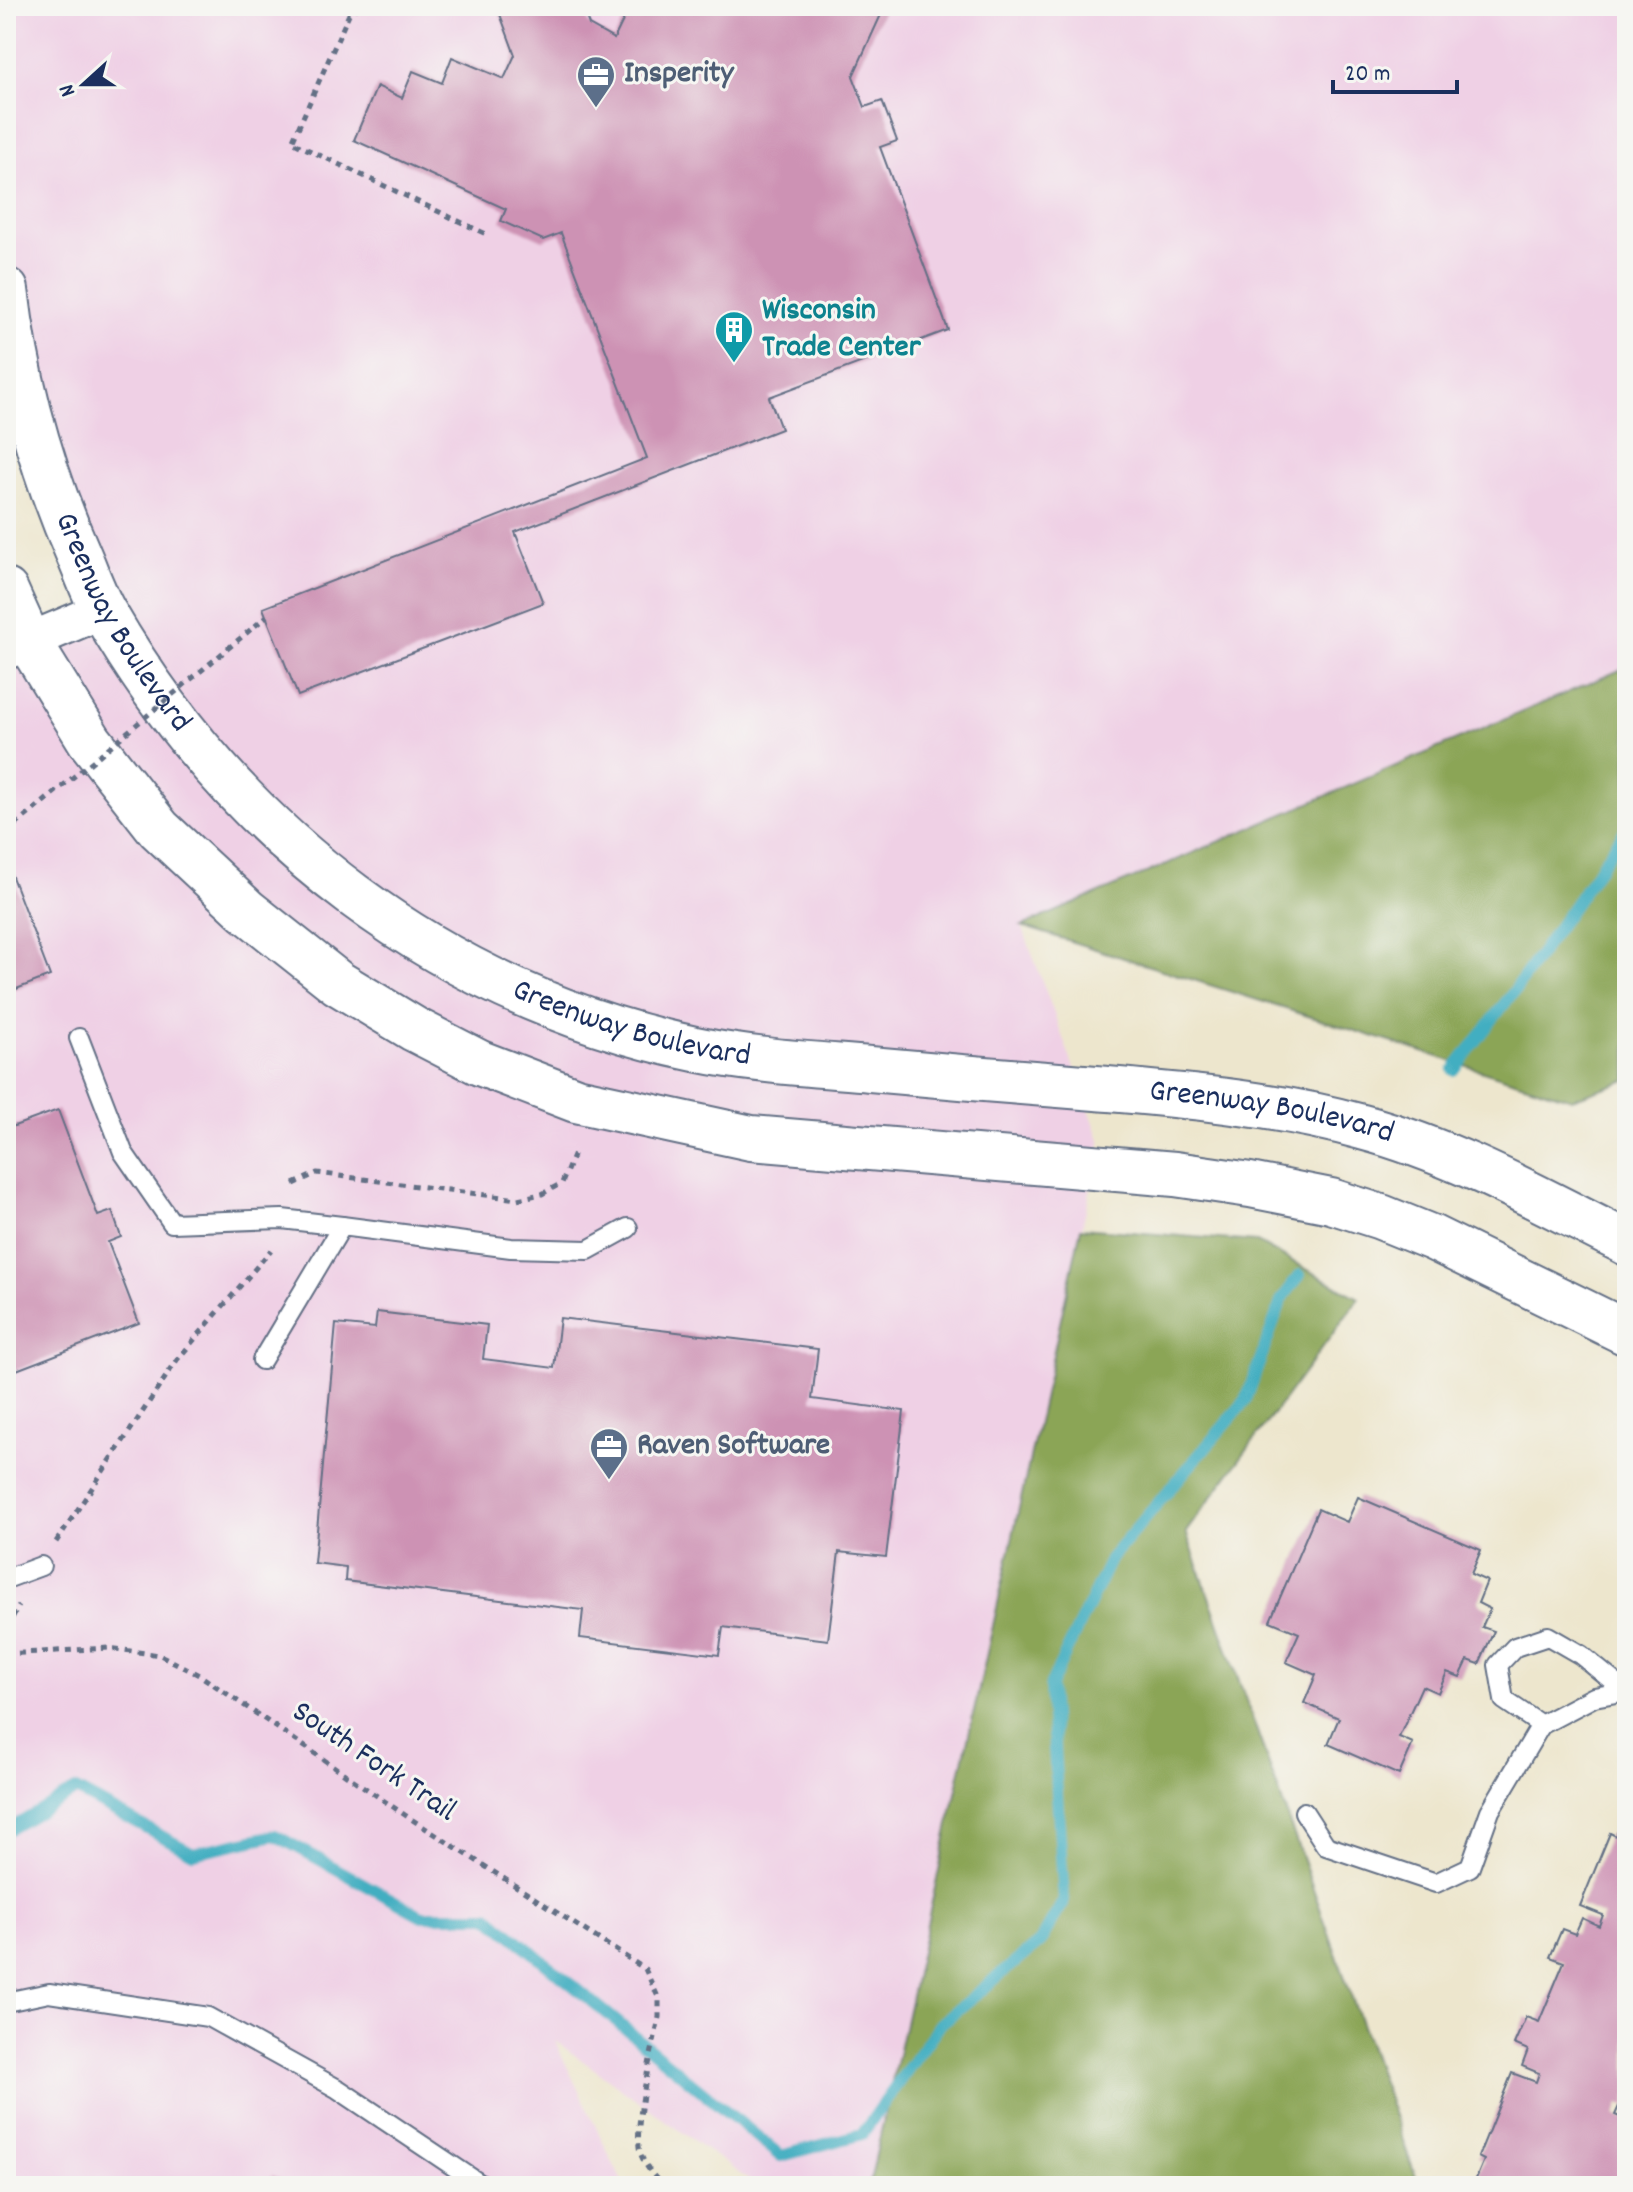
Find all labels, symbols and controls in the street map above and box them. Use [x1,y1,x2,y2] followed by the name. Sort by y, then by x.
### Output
[44,44,124,124] north arrow
[1333,44,1457,94] scale bar
[624,52,735,98] place label: Insperity
[575,54,617,109] office icon: Insperity
[1345,58,1391,92] text: 20 m
[52,79,85,101] text: N
[762,289,922,372] place label: Wisconsin Trade Center
[713,309,755,364] building icon: Wisconsin Trade Center
[41,506,201,743] street label: Greenway Boulevard
[504,969,753,1081] street label: Greenway Boulevard
[1147,1070,1399,1158] street label: Greenway Boulevard
[637,1424,830,1470] place label: Raven Software
[588,1426,630,1481] office icon: Raven Software
[281,1691,465,1835] street label: South Fork Trail

